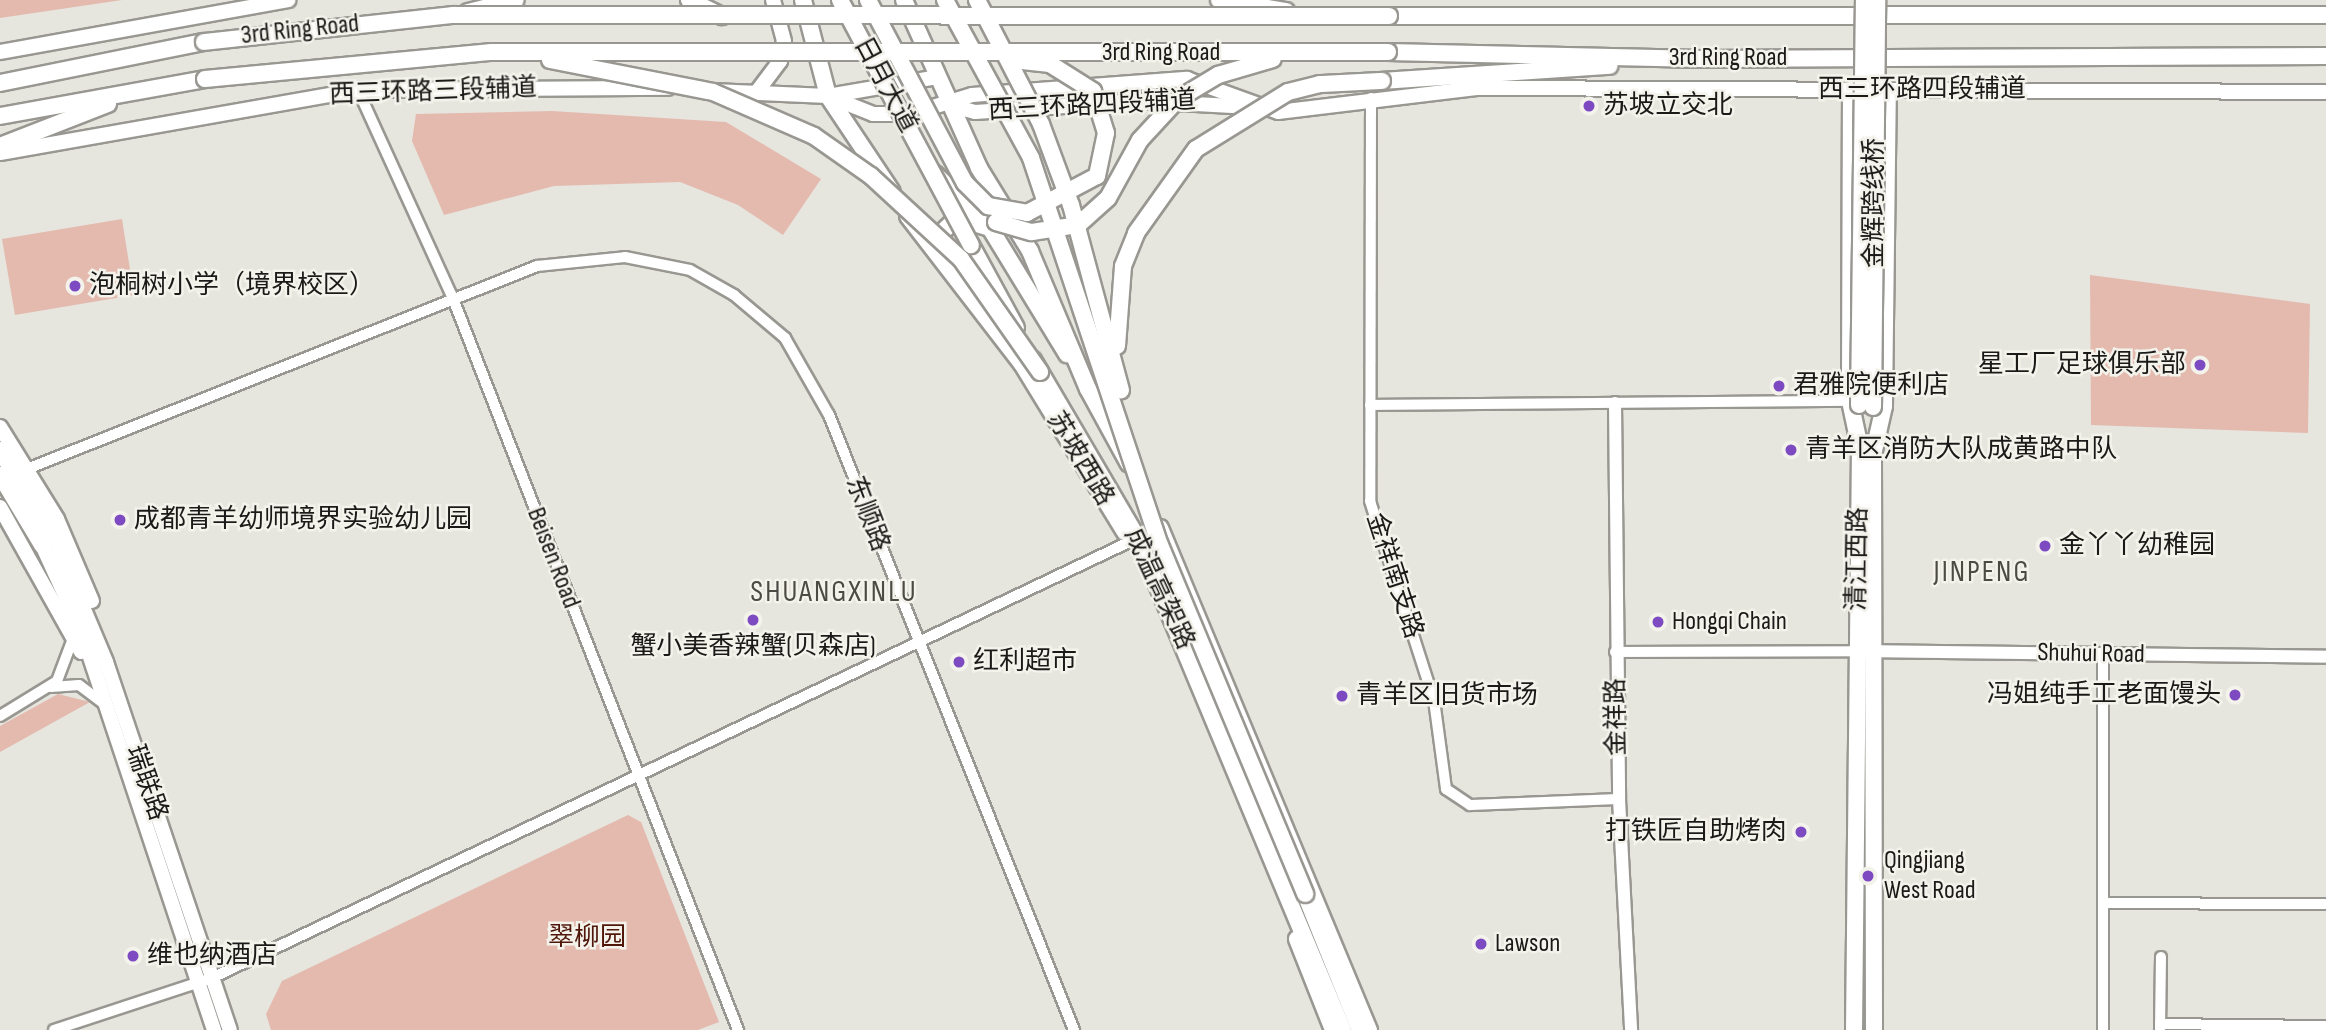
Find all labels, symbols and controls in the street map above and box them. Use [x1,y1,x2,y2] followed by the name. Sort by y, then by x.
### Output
[239,8,361,52] street label: 3rd Ring Road
[847,32,923,138] street label: 日月大道
[1102,37,1220,69] street label: 3rd Ring Road
[1669,42,1787,74] street label: 3rd Ring Road
[329,73,537,111] street label: 西三环路三段辅道
[1818,74,2026,106] street label: 西三环路四段辅道
[987,85,1197,127] street label: 西三环路四段辅道
[1603,90,1733,122] place label: 苏坡立交北
[1581,98,1597,114] marker: 苏坡立交北
[1859,138,1891,268] street label: 金辉跨线桥
[89,270,375,302] place label: 泡桐树小学（境界校区）
[67,278,83,294] marker: 泡桐树小学（境界校区）
[1978,349,2186,381] place label: 星工厂足球俱乐部
[2192,357,2208,373] marker: 星工厂足球俱乐部
[1793,370,1949,402] place label: 君雅院便利店
[1771,378,1787,394] marker: 君雅院便利店
[1040,406,1120,512] street label: 苏坡西路
[1805,434,2117,466] place label: 青羊区消防大队成黄路中队
[1783,442,1799,458] marker: 青羊区消防大队成黄路中队
[838,472,896,556] street label: 东顺路
[520,503,586,613] street label: Beisen Road
[134,504,472,536] place label: 成都青羊幼师境界实验幼儿园
[1841,507,1875,611] street label: 清江西路
[1359,509,1429,643] street label: 金祥南支路
[112,512,128,528] marker: 成都青羊幼师境界实验幼儿园
[1117,523,1201,655] street label: 成温高架路
[2059,530,2215,562] place label: 金丫丫幼稚园
[2037,538,2053,554] marker: 金丫丫幼稚园
[1934,554,2030,590] district label: JINPENG
[752,574,916,610] district label: SHUANGXINLU
[1672,606,1787,638] place label: Hongqi Chain
[745,612,761,628] marker: 蟹小美香辣蟹(贝森店)
[1650,614,1666,630] marker: Hongqi Chain
[630,631,876,663] place label: 蟹小美香辣蟹(贝森店)
[2037,637,2145,671] street label: Shuhui Road
[973,646,1077,678] place label: 红利超市
[951,654,967,670] marker: 红利超市
[1601,678,1633,756] street label: 金祥路
[1987,679,2221,711] place label: 冯姐纯手工老面馒头
[1356,680,1538,712] place label: 青羊区旧货市场
[2227,687,2243,703] marker: 冯姐纯手工老面馒头
[1334,688,1350,704] marker: 青羊区旧货市场
[119,741,173,825] street label: 瑞联路
[1605,816,1787,848] place label: 打铁匠自助烤肉
[1793,824,1809,840] marker: 打铁匠自助烤肉
[1884,845,1976,906] place label: Qingjiang West Road
[1858,866,1878,886] marker: Qingjiang West Road
[548,922,626,954] park label: 翠柳园
[1495,928,1560,960] place label: Lawson
[1473,936,1489,952] marker: Lawson
[147,940,277,972] place label: 维也纳酒店
[125,948,141,964] marker: 维也纳酒店

